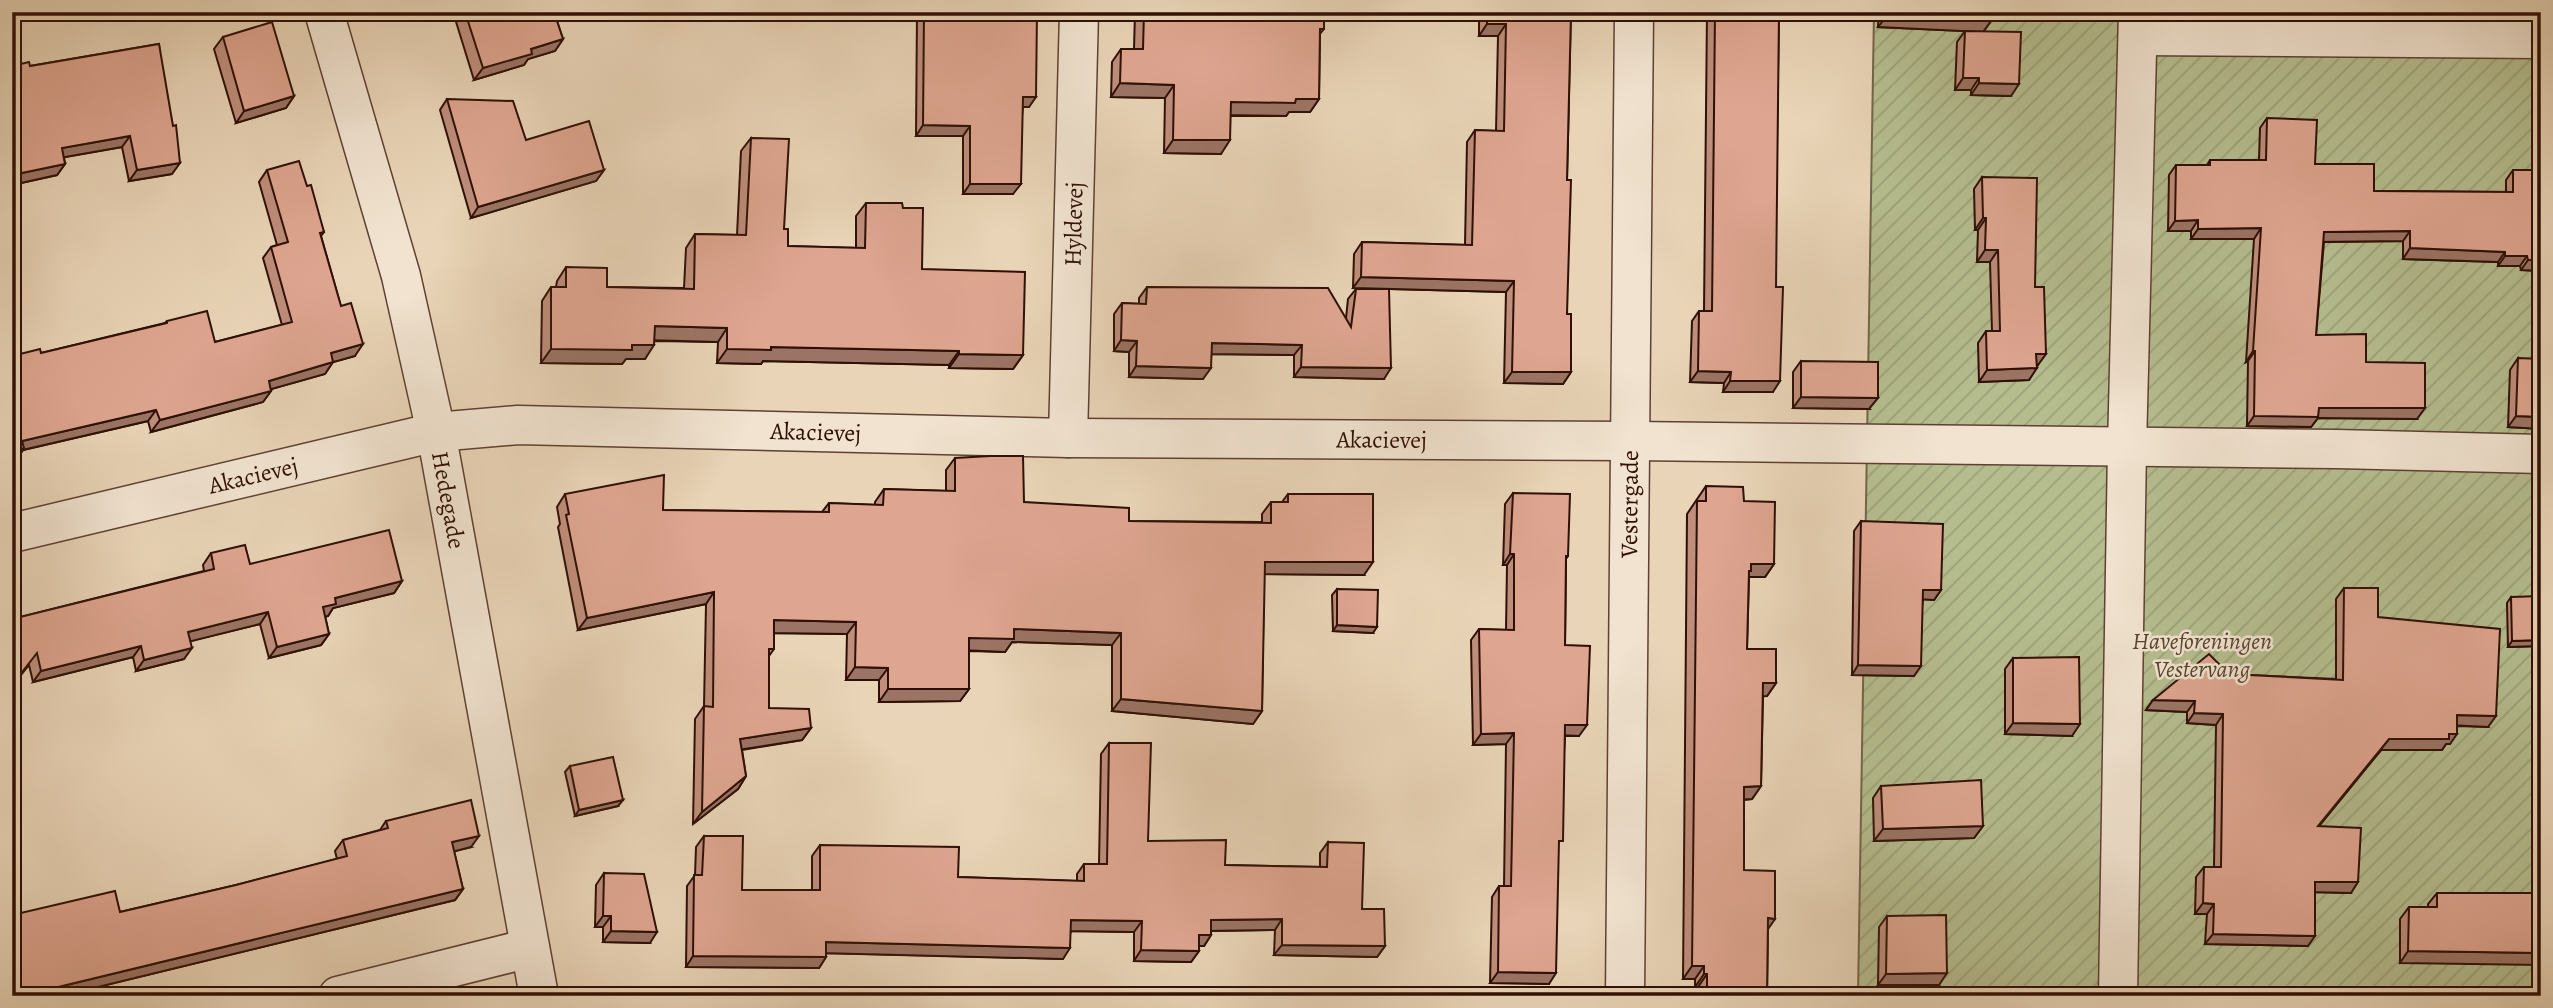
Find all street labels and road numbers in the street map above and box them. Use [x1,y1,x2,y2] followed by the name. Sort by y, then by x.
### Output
[1056,181,1091,267] street label: Hyldevej
[769,415,862,449] street label: Akacievej
[1335,423,1427,456] street label: Akacievej
[204,449,301,502] street label: Akacievej
[424,449,473,551] street label: Hedegade
[1613,450,1646,559] street label: Vestergade

